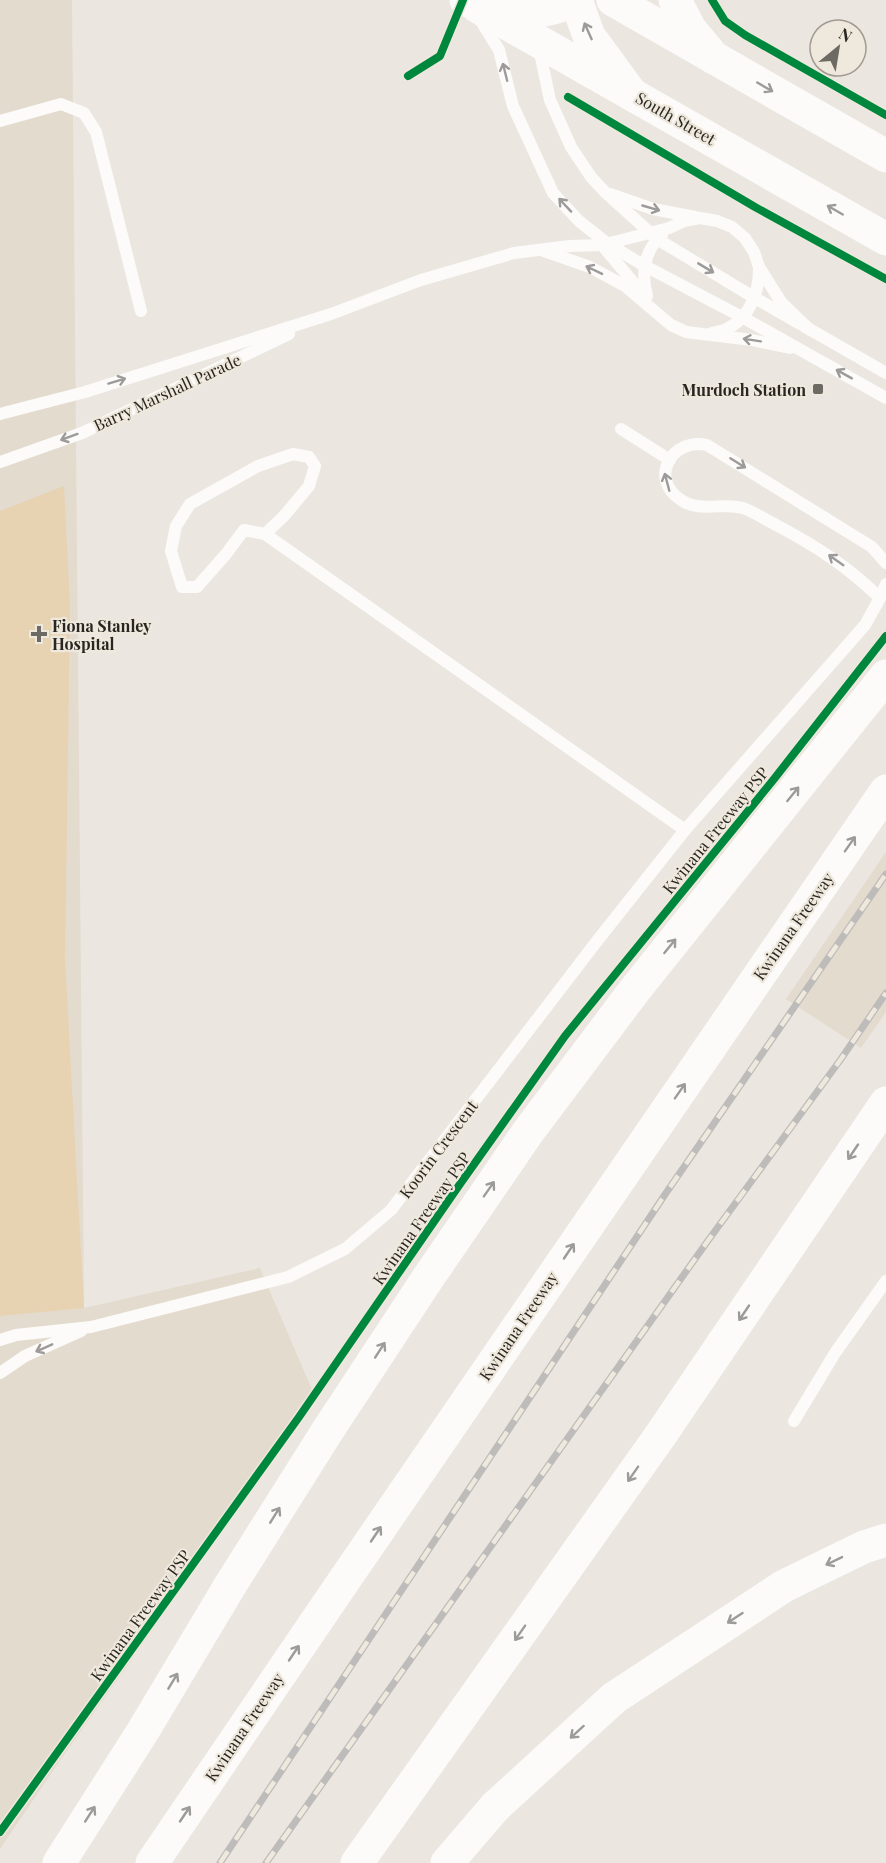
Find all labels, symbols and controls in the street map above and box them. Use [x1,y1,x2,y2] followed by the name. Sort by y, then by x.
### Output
[808,18,868,78] north arrow
[581,22,593,40] one-way arrow
[835,23,856,47] text: N
[498,63,510,82] one-way arrow
[756,81,773,93] one-way arrow
[632,87,720,149] street label: South Street
[558,198,572,213] one-way arrow
[641,202,660,214] one-way arrow
[827,203,844,215] one-way arrow
[585,263,603,275] one-way arrow
[697,263,714,275] one-way arrow
[743,335,762,346] one-way arrow
[90,349,244,435] street label: Barry Marshall Parade
[835,368,853,379] one-way arrow
[107,375,126,386] one-way arrow
[682,379,806,400] place label: Murdoch Station
[811,382,825,396] marker: Murdoch Station
[60,433,79,444] one-way arrow
[729,458,746,470] one-way arrow
[661,473,673,492] one-way arrow
[828,554,844,566] one-way arrow
[52,615,152,654] place label: Fiona Stanley Hospital
[30,625,48,643] marker: Fiona Stanley Hospital
[657,762,773,898] street label: Kwinana Freeway PSP
[786,786,799,802] one-way arrow
[844,836,856,852] one-way arrow
[748,868,838,984] street label: Kwinana Freeway
[664,938,677,954] one-way arrow
[674,1083,686,1099] one-way arrow
[394,1095,482,1202] street label: Koorin Crescent
[847,1143,859,1160] one-way arrow
[367,1147,475,1289] street label: Kwinana Freeway PSP
[483,1181,495,1197] one-way arrow
[563,1244,575,1260] one-way arrow
[474,1268,562,1384] street label: Kwinana Freeway
[738,1305,750,1321] one-way arrow
[36,1342,54,1354] one-way arrow
[374,1342,387,1359] one-way arrow
[627,1465,639,1482] one-way arrow
[269,1507,281,1523] one-way arrow
[370,1526,382,1542] one-way arrow
[85,1545,195,1685] street label: Kwinana Freeway PSP
[826,1556,844,1568] one-way arrow
[727,1613,744,1625] one-way arrow
[514,1625,527,1641] one-way arrow
[288,1645,300,1662] one-way arrow
[200,1669,288,1785] street label: Kwinana Freeway
[167,1673,179,1690] one-way arrow
[570,1725,585,1739] one-way arrow
[85,1806,97,1823] one-way arrow
[179,1807,191,1823] one-way arrow

